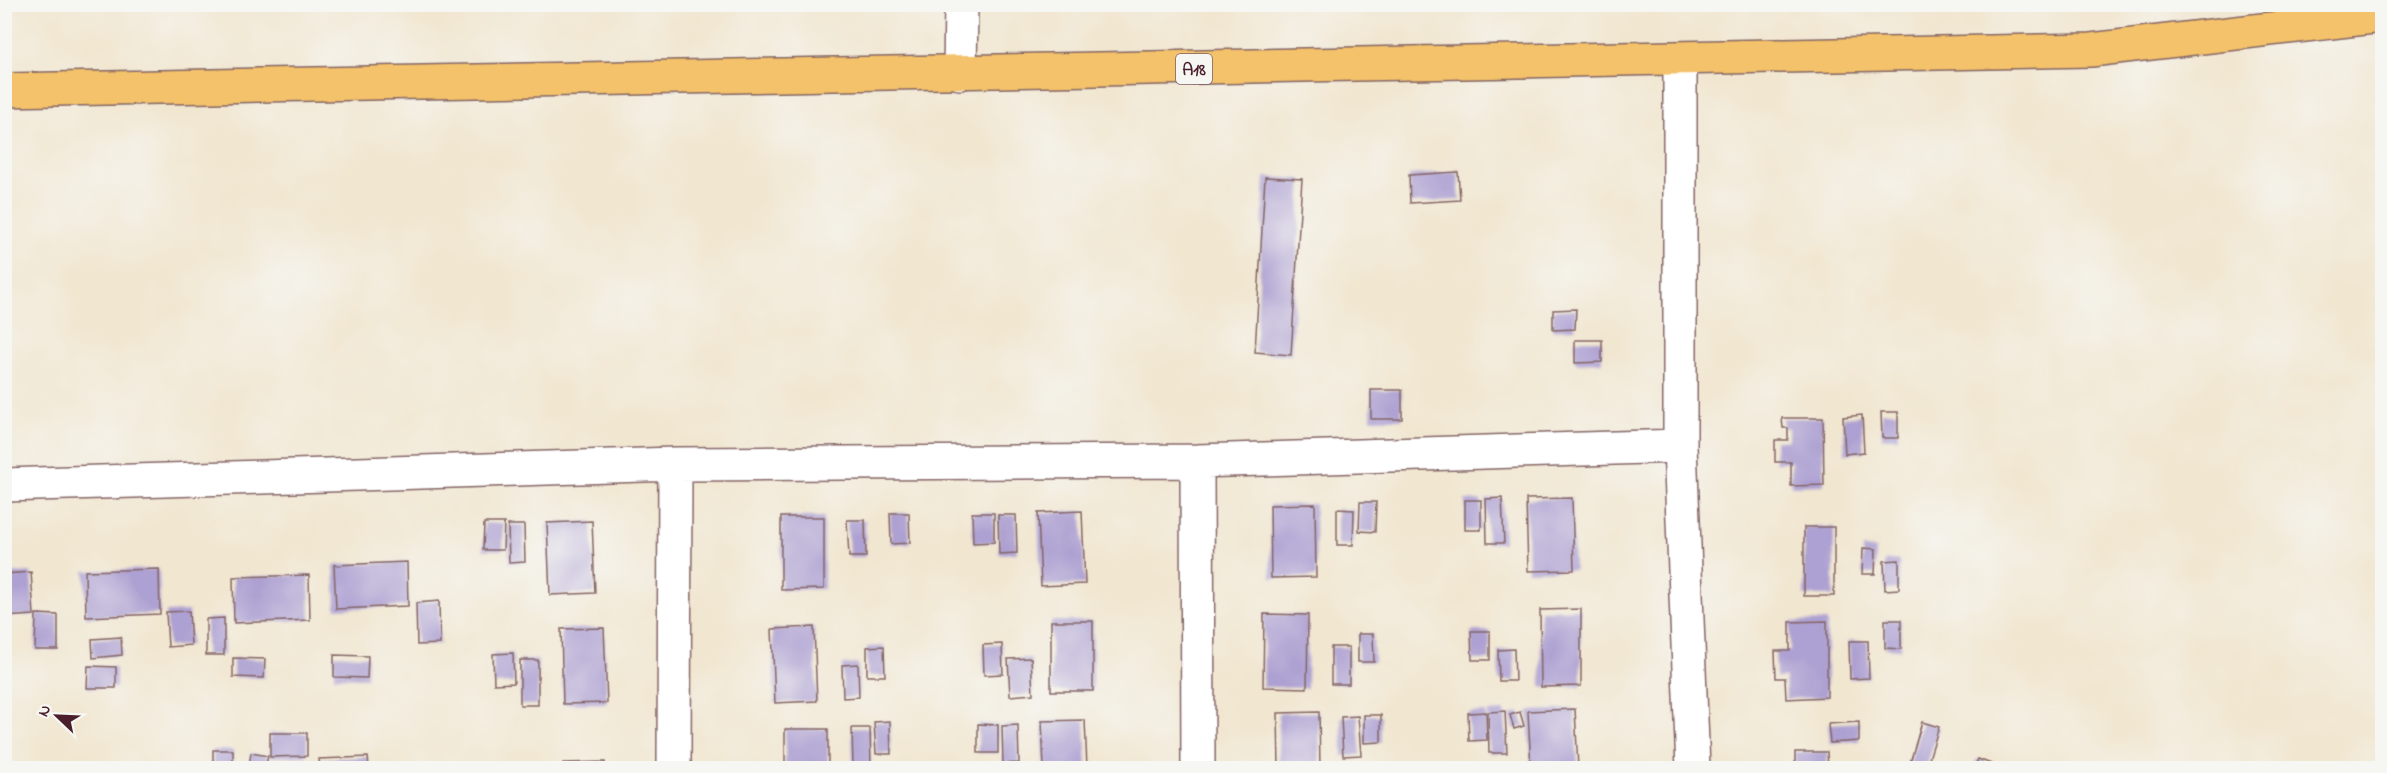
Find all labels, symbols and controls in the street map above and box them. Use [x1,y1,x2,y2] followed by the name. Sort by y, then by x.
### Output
[1176,54,1212,84] road number: A18
[27,686,87,746] north arrow
[32,701,58,721] text: N

